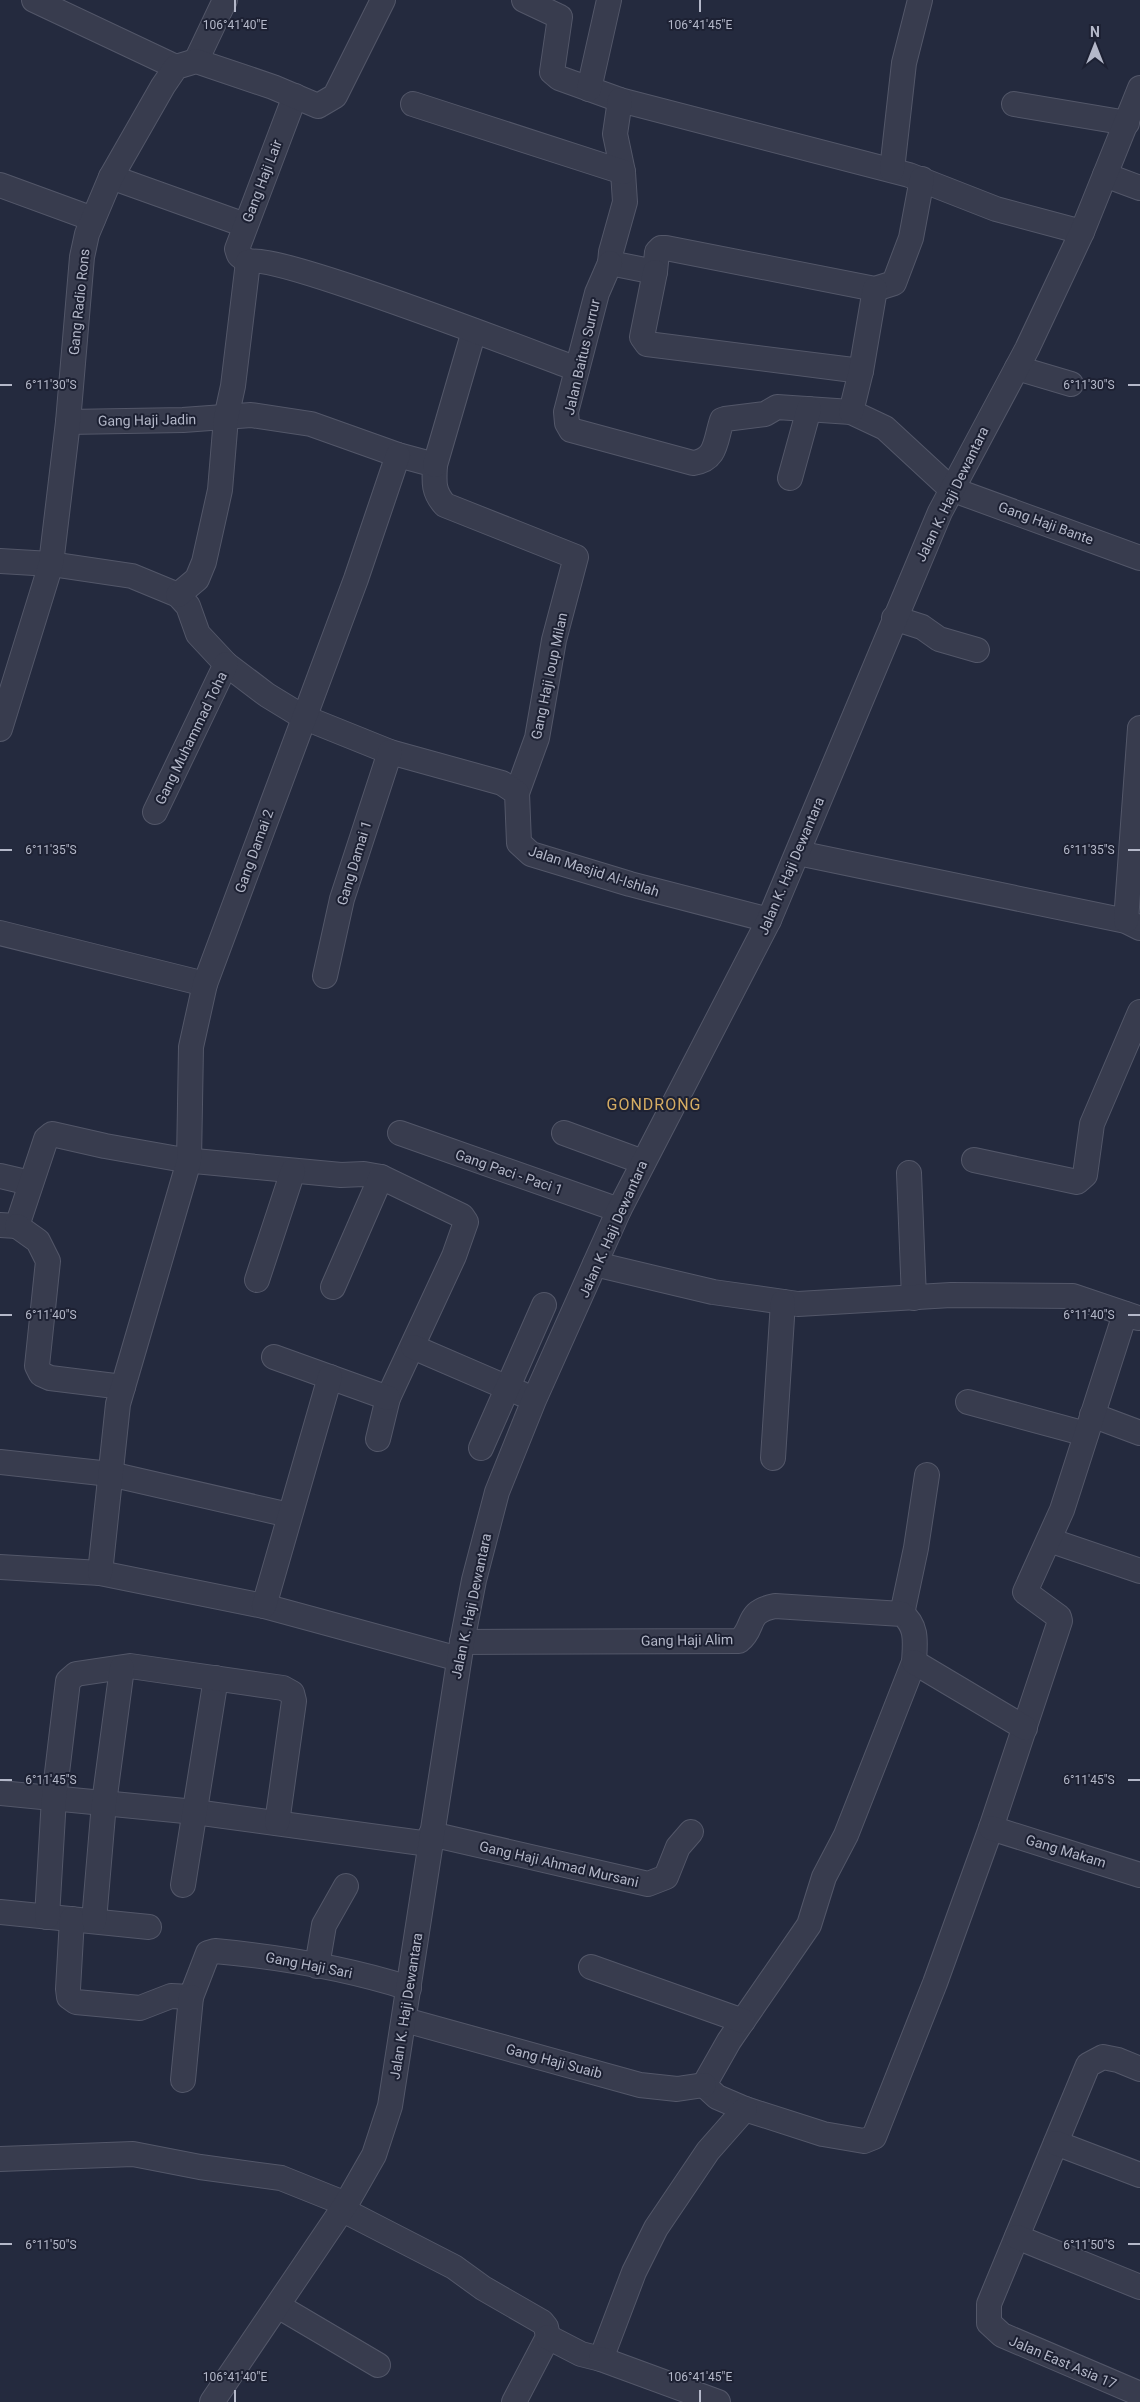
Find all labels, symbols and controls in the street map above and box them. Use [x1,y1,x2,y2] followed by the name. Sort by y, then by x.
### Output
[203,18,267,32] text: 106°41'40"E
[668,18,732,32] text: 106°41'45"E
[1070,20,1120,70] north arrow
[1090,24,1100,40] text: N
[239,137,285,225] street label: Gang Haji Lair
[65,248,93,356] street label: Gang Radio Rons
[561,297,603,416] street label: Jalan Baitus Surrur
[25,378,77,392] text: 6°11'30"S
[1063,378,1115,392] text: 6°11'30"S
[98,411,196,429] street label: Gang Haji Jadin
[912,424,992,564] street label: Jalan K. Haji Dewantara
[996,498,1096,548] street label: Gang Haji Bante
[528,611,570,741] street label: Gang Haji Ioup Milan
[152,669,230,807] street label: Gang Muhammad Toha
[755,795,827,937] street label: Jalan K. Haji Dewantara
[231,807,277,895] street label: Gang Damai 2
[334,819,374,907] street label: Gang Damai 1
[527,842,661,900] street label: Jalan Masjid Al-Ishlah
[25,843,77,857] text: 6°11'35"S
[1063,843,1115,857] text: 6°11'35"S
[607,1095,702,1114] district label: GONDRONG
[453,1146,565,1198] street label: Gang Paci - Paci 1
[576,1158,650,1300] street label: Jalan K. Haji Dewantara
[25,1308,77,1322] text: 6°11'40"S
[1063,1308,1115,1322] text: 6°11'40"S
[448,1532,494,1680] street label: Jalan K. Haji Dewantara
[641,1631,733,1649] street label: Gang Haji Alim
[25,1773,77,1787] text: 6°11'45"S
[1063,1773,1115,1787] text: 6°11'45"S
[1024,1831,1108,1871] street label: Gang Makam
[478,1838,640,1890] street label: Gang Haji Ahmad Mursani
[387,1932,425,2080] street label: Jalan K. Haji Dewantara
[264,1949,354,1981] street label: Gang Haji Sari
[504,2040,604,2082] street label: Gang Haji Suaib
[25,2238,77,2252] text: 6°11'50"S
[1063,2238,1115,2252] text: 6°11'50"S
[1007,2332,1119,2392] street label: Jalan East Asia 17
[203,2370,267,2384] text: 106°41'40"E
[668,2370,732,2384] text: 106°41'45"E

